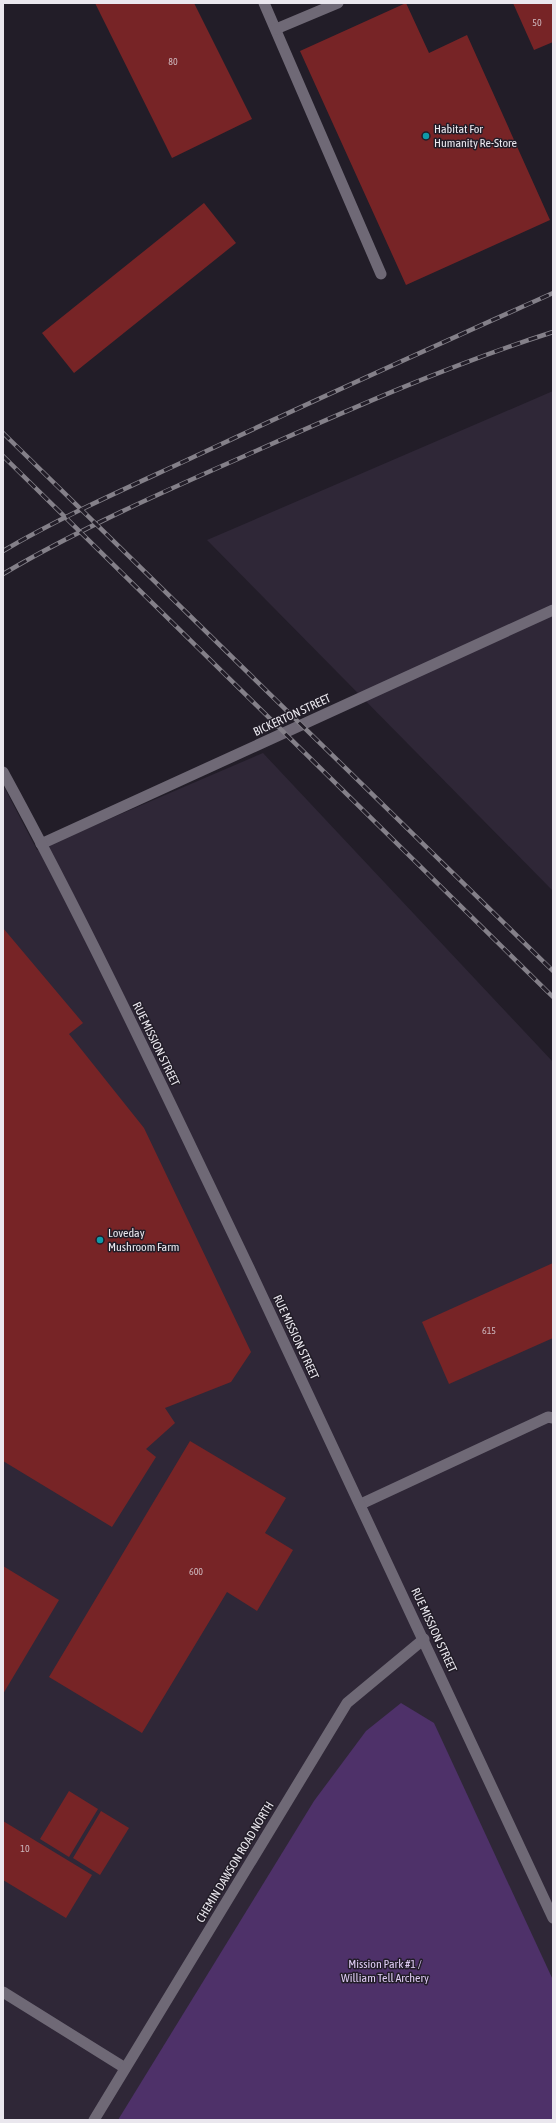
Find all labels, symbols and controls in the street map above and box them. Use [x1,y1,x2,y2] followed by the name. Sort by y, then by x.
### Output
[532,17,542,28] house number: 50
[168,56,178,67] house number: 80
[434,122,517,150] place label: Habitat For Humanity Re-Store
[421,131,431,141] marker: Habitat For Humanity Re-Store
[251,691,334,739] street label: BICKERTON STREET
[130,1000,183,1089] street label: RUE MISSION STREET
[108,1226,179,1254] place label: Loveday Mushroom Farm
[95,1235,105,1245] marker: Loveday Mushroom Farm
[270,1293,322,1382] street label: RUE MISSION STREET
[482,1325,496,1336] house number: 615
[189,1566,203,1577] house number: 600
[408,1586,460,1675] street label: RUE MISSION STREET
[193,1799,277,1925] street label: CHEMIN DAWSON ROAD NORTH
[20,1843,30,1854] house number: 10
[341,1957,429,1985] park label: Mission Park #1 / William Tell Archery

